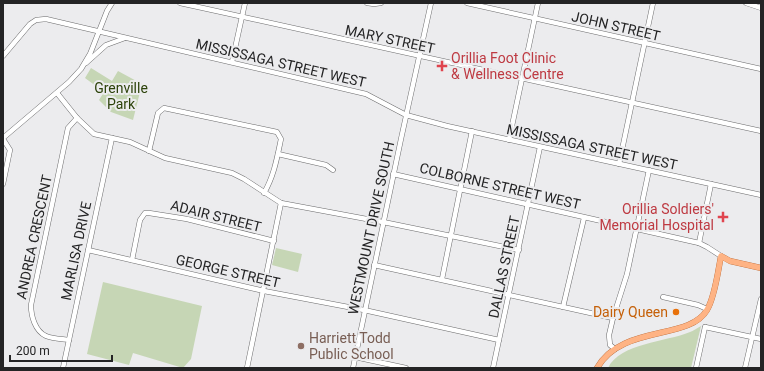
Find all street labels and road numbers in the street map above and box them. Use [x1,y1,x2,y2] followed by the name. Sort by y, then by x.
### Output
[570,8,663,44] street label: JOHN STREET
[344,22,437,56] street label: MARY STREET
[194,36,368,91] street label: MISSISSAGA STREET WEST
[505,121,680,173] street label: MISSISSAGA STREET WEST
[345,140,397,316] street label: WESTMOUNT DRIVE SOUTH
[418,160,583,212] street label: COLBORNE STREET WEST
[13,173,55,301] street label: ANDREA CRESCENT
[169,197,264,235] street label: ADAIR STREET
[58,200,94,302] street label: MARLISA DRIVE
[485,214,523,320] street label: DALLAS STREET
[174,251,282,291] street label: GEORGE STREET

